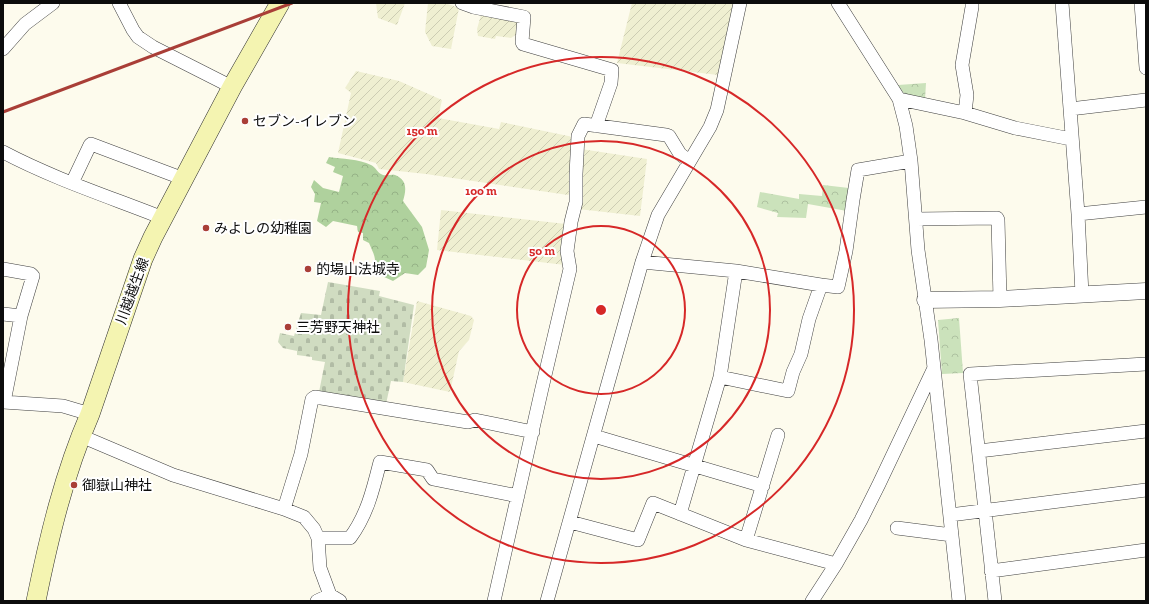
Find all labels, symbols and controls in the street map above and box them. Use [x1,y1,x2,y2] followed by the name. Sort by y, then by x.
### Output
[253,113,356,130] place label: セブン-イレブン
[240,116,250,126] marker: セブン-イレブン
[407,124,438,138] text: 150 m
[465,184,497,198] text: 100 m
[214,220,312,237] place label: みよしの幼稚園
[201,223,211,233] marker: みよしの幼稚園
[529,244,555,258] text: 50 m
[113,255,152,327] street label: 川越越生線
[316,261,400,278] place label: 的場山法城寺
[303,264,313,274] marker: 的場山法城寺
[594,303,608,317] centre of rings
[296,319,380,336] place label: 三芳野天神社
[283,322,293,332] marker: 三芳野天神社
[82,477,152,494] place label: 御嶽山神社
[69,480,79,490] marker: 御嶽山神社

